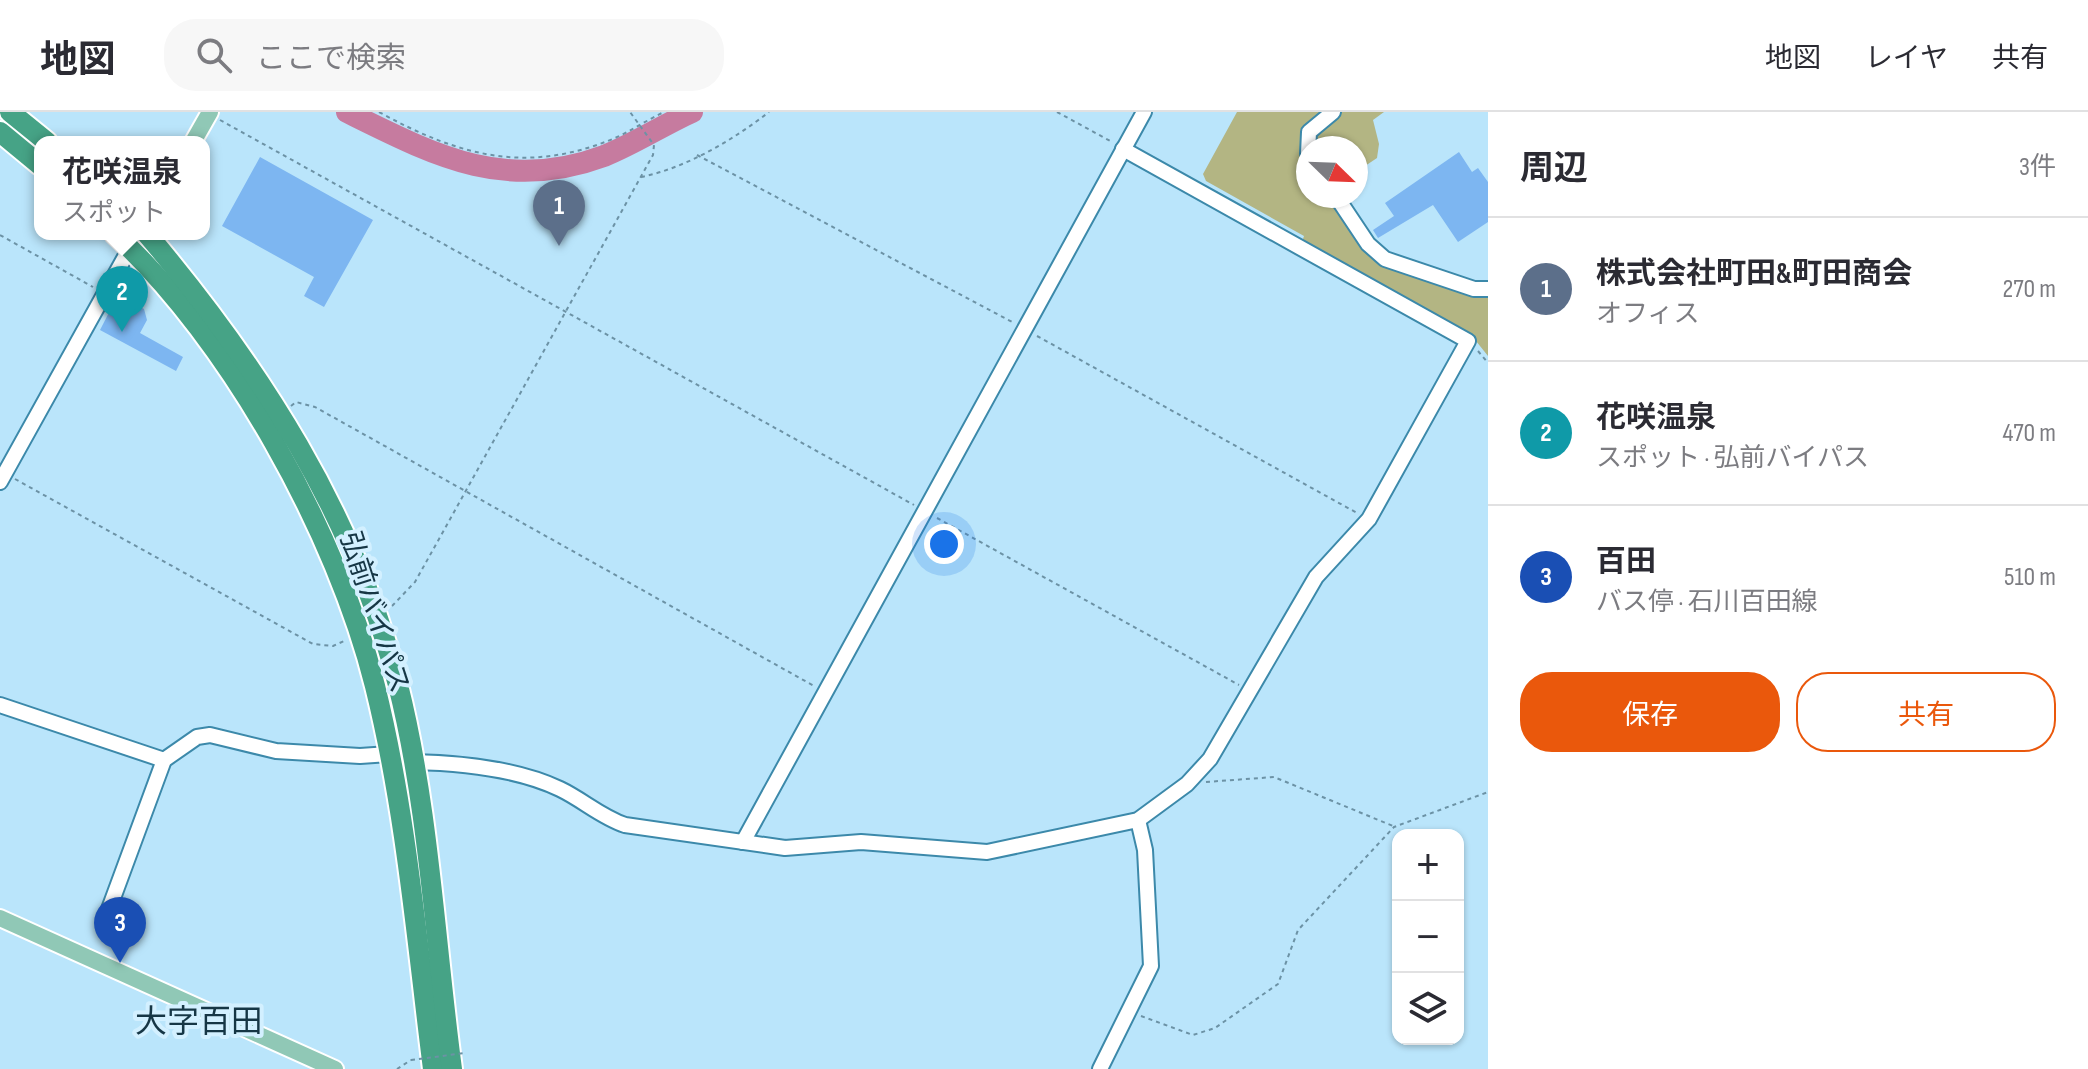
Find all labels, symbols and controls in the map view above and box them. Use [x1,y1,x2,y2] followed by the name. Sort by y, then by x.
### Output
[164,19,724,91] search box
[192,33,236,77] icon: search
[40,38,116,83] text: 地図
[256,41,406,77] text: ここで検索
[1765,42,1821,75] text: 地図
[1865,42,1948,75] text: レイヤ
[1992,42,2048,75] text: 共有
[34,136,210,240] popup
[1296,136,1368,208] north arrow
[1520,148,1588,189] text: 周辺
[2019,152,2056,183] text: 3件
[62,155,182,191] text: 花咲温泉
[533,180,585,246] pin: 1
[62,198,166,229] text: スポット
[1596,256,1912,292] text: 株式会社町田&町田商会
[96,266,148,332] pin: 2
[1541,274,1551,305] text: 1
[2003,274,2056,305] text: 270 m
[1596,299,1699,330] text: オフィス
[1596,400,1716,436] text: 花咲温泉
[1540,418,1552,449] text: 2
[2003,418,2056,449] text: 470 m
[1596,443,1869,474] text: スポット · 弘前バイパス
[924,524,964,564] your location
[333,528,416,697] street label: 弘前バイパス
[1596,544,1656,580] text: 百田
[1540,562,1552,593] text: 3
[2004,562,2056,593] text: 510 m
[1596,587,1817,618] text: バス停 · 石川百田線
[1520,672,1780,752] button: 保存
[1796,672,2056,752] button: 共有
[1392,829,1464,1045] map controls
[1392,829,1464,901] button: +
[94,897,146,963] pin: 3
[1392,901,1464,973] button: −
[1392,973,1464,1045] button: layers
[135,1003,263,1042] district label: 大字百田

